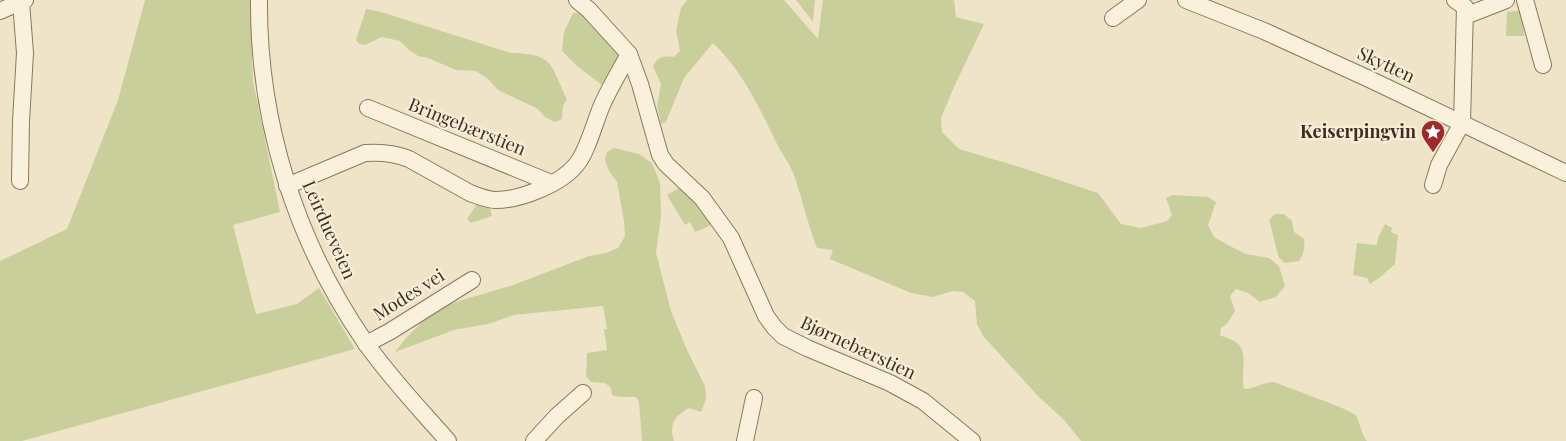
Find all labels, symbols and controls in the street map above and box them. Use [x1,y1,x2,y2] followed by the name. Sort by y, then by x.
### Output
[1354,40,1419,88] street label: Skytten
[405,92,530,161] street label: Bringebærstien
[1300,119,1416,143] place label: Keiserpingvin
[1420,119,1446,153] place icon: Keiserpingvin
[298,177,362,283] street label: Leirdueveien
[368,263,449,325] street label: Modes vei
[797,310,920,384] street label: Bjørnebærstien

